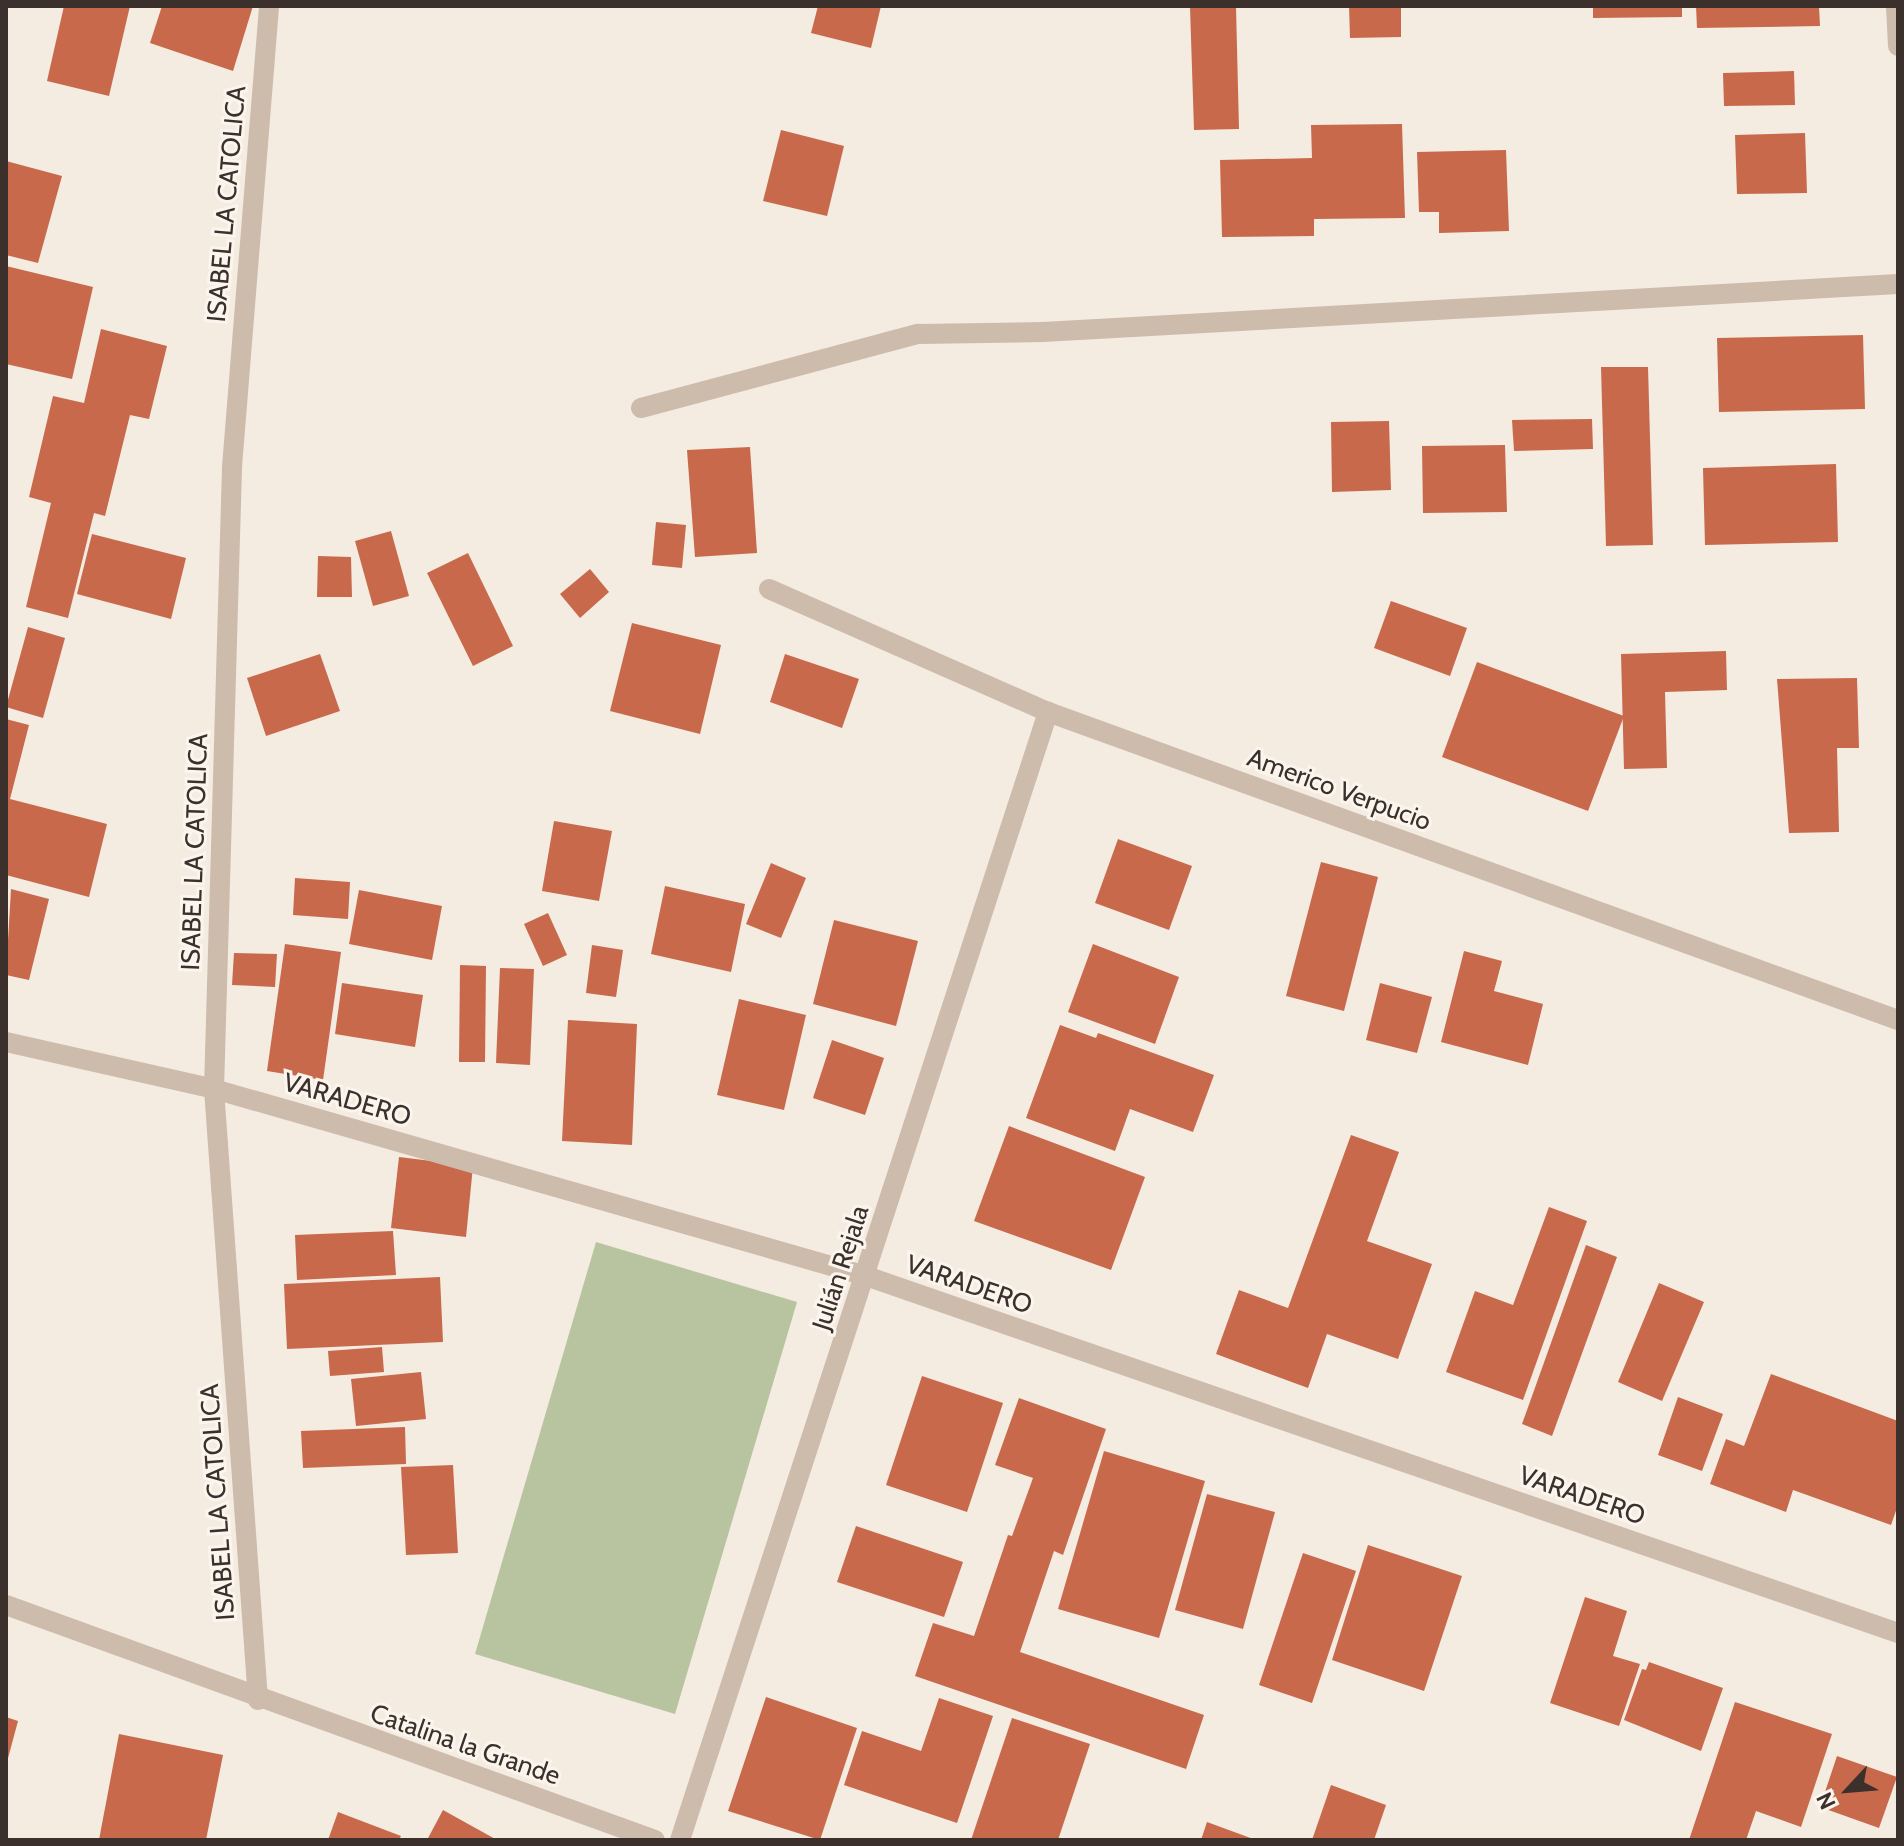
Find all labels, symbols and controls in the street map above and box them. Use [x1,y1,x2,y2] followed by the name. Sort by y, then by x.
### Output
[201,85,253,323] street label: ISABEL LA CATOLICA
[175,733,215,971] street label: ISABEL LA CATOLICA
[1243,742,1435,838] street label: Americo Verpucio
[280,1067,414,1133] street label: VARADERO
[806,1202,876,1334] street label: Julián Rejala
[902,1249,1036,1321] street label: VARADERO
[194,1383,242,1621] street label: ISABEL LA CATOLICA
[1515,1460,1649,1532] street label: VARADERO
[366,1698,564,1792] street label: Catalina la Grande
[1808,1750,1888,1830] north arrow
[1810,1788,1842,1814] text: N

